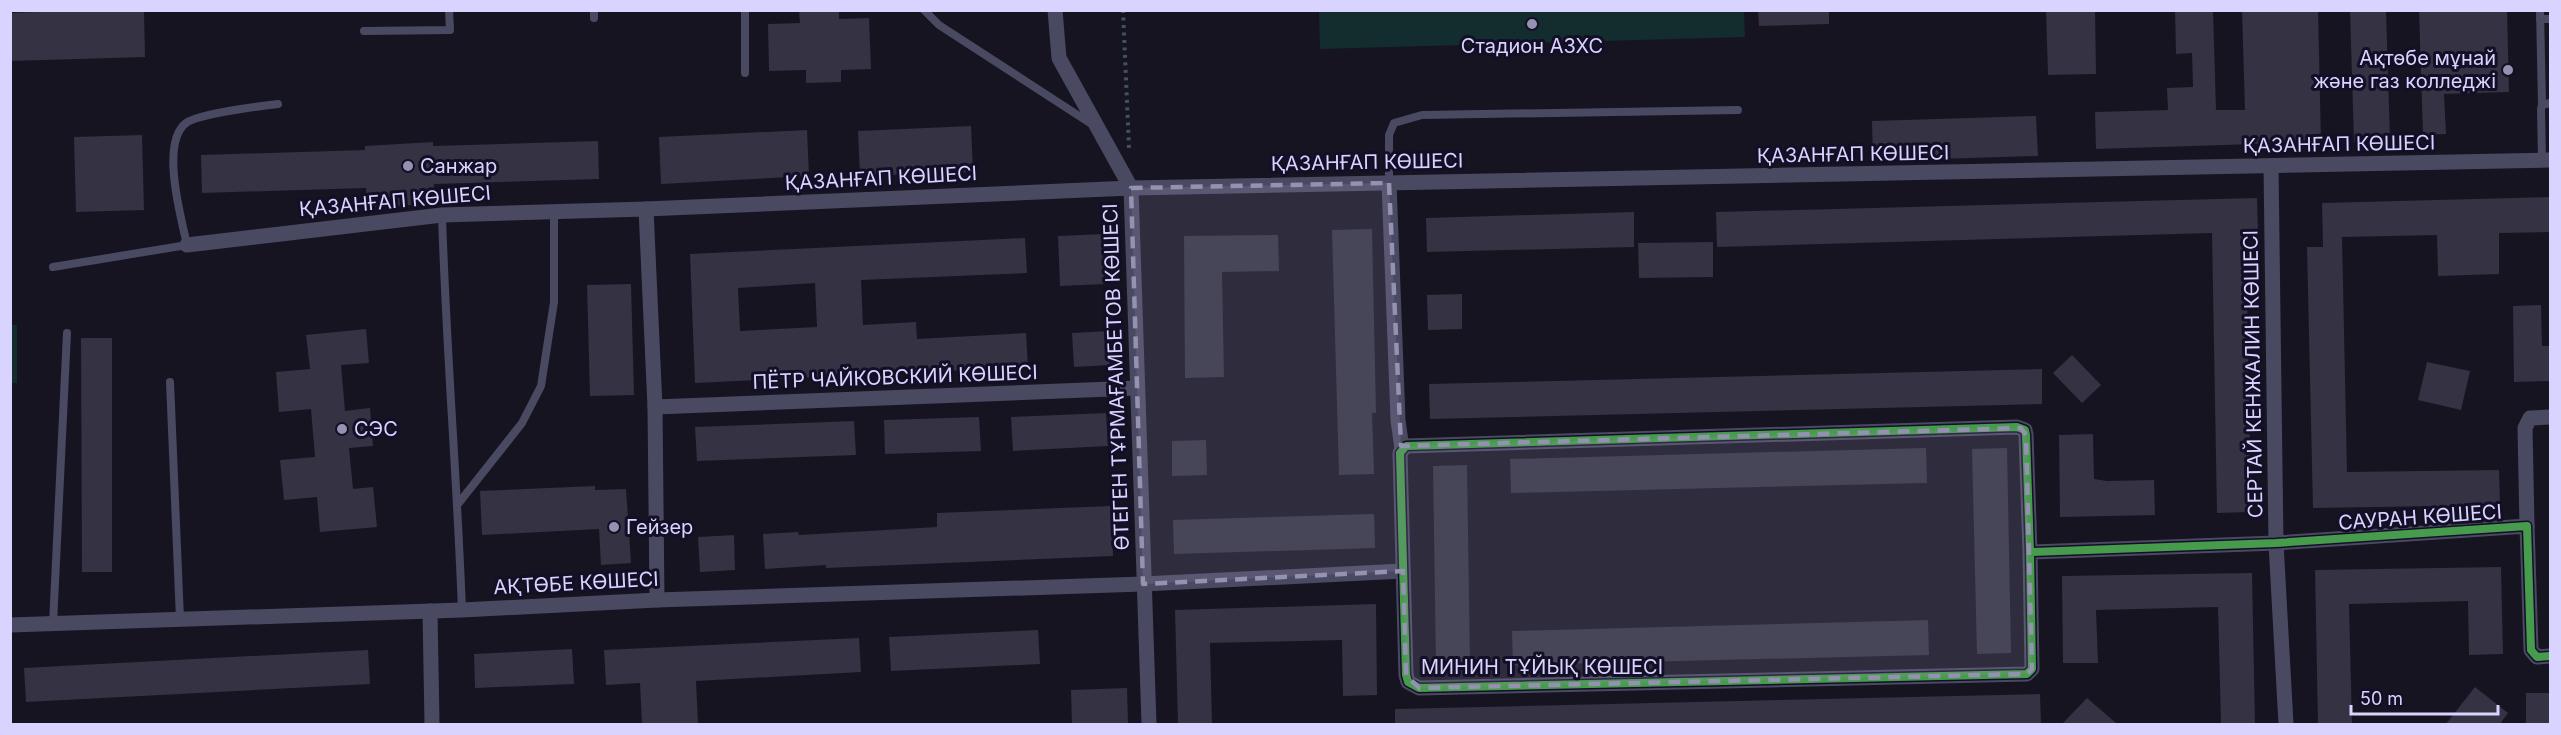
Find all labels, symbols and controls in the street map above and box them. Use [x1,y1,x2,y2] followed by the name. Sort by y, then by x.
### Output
[1525,17,1539,31] marker: Стадион АЗХС
[1461,34,1603,58] place label: Стадион АЗХС
[2313,46,2496,93] place label: Ақтөбе мұнай және газ колледжі
[2501,63,2515,77] marker: Ақтөбе мұнай және газ колледжі
[2243,130,2435,158] street label: ҚАЗАНҒАП КӨШЕСІ
[1757,140,1949,168] street label: ҚАЗАНҒАП КӨШЕСІ
[1271,148,1463,176] street label: ҚАЗАНҒАП КӨШЕСІ
[420,154,497,178] place label: Санжар
[401,159,415,173] marker: Санжар
[784,161,978,195] street label: ҚАЗАНҒАП КӨШЕСІ
[298,181,492,221] street label: ҚАЗАНҒАП КӨШЕСІ
[1098,203,1134,551] street label: ӨТЕГЕН ТҰРМАҒАМБЕТОВ КӨШЕСІ
[2237,230,2268,518] street label: СЕРТАЙ КЕНЖАЛИН КӨШЕСІ
[752,359,1038,394] street label: ПЁТР ЧАЙКОВСКИЙ КӨШЕСІ
[354,417,398,441] place label: СЭС
[335,422,349,436] marker: СЭС
[2337,499,2503,535] street label: САУРАН КӨШЕСІ
[626,515,693,539] place label: Гейзер
[607,520,621,534] marker: Гейзер
[493,567,659,599] street label: АҚТӨБЕ КӨШЕСІ
[1421,654,1663,679] street label: МИНИН ТҰЙЫҚ КӨШЕСІ
[2351,678,2498,716] scale bar
[2360,688,2403,709] text: 50 m

